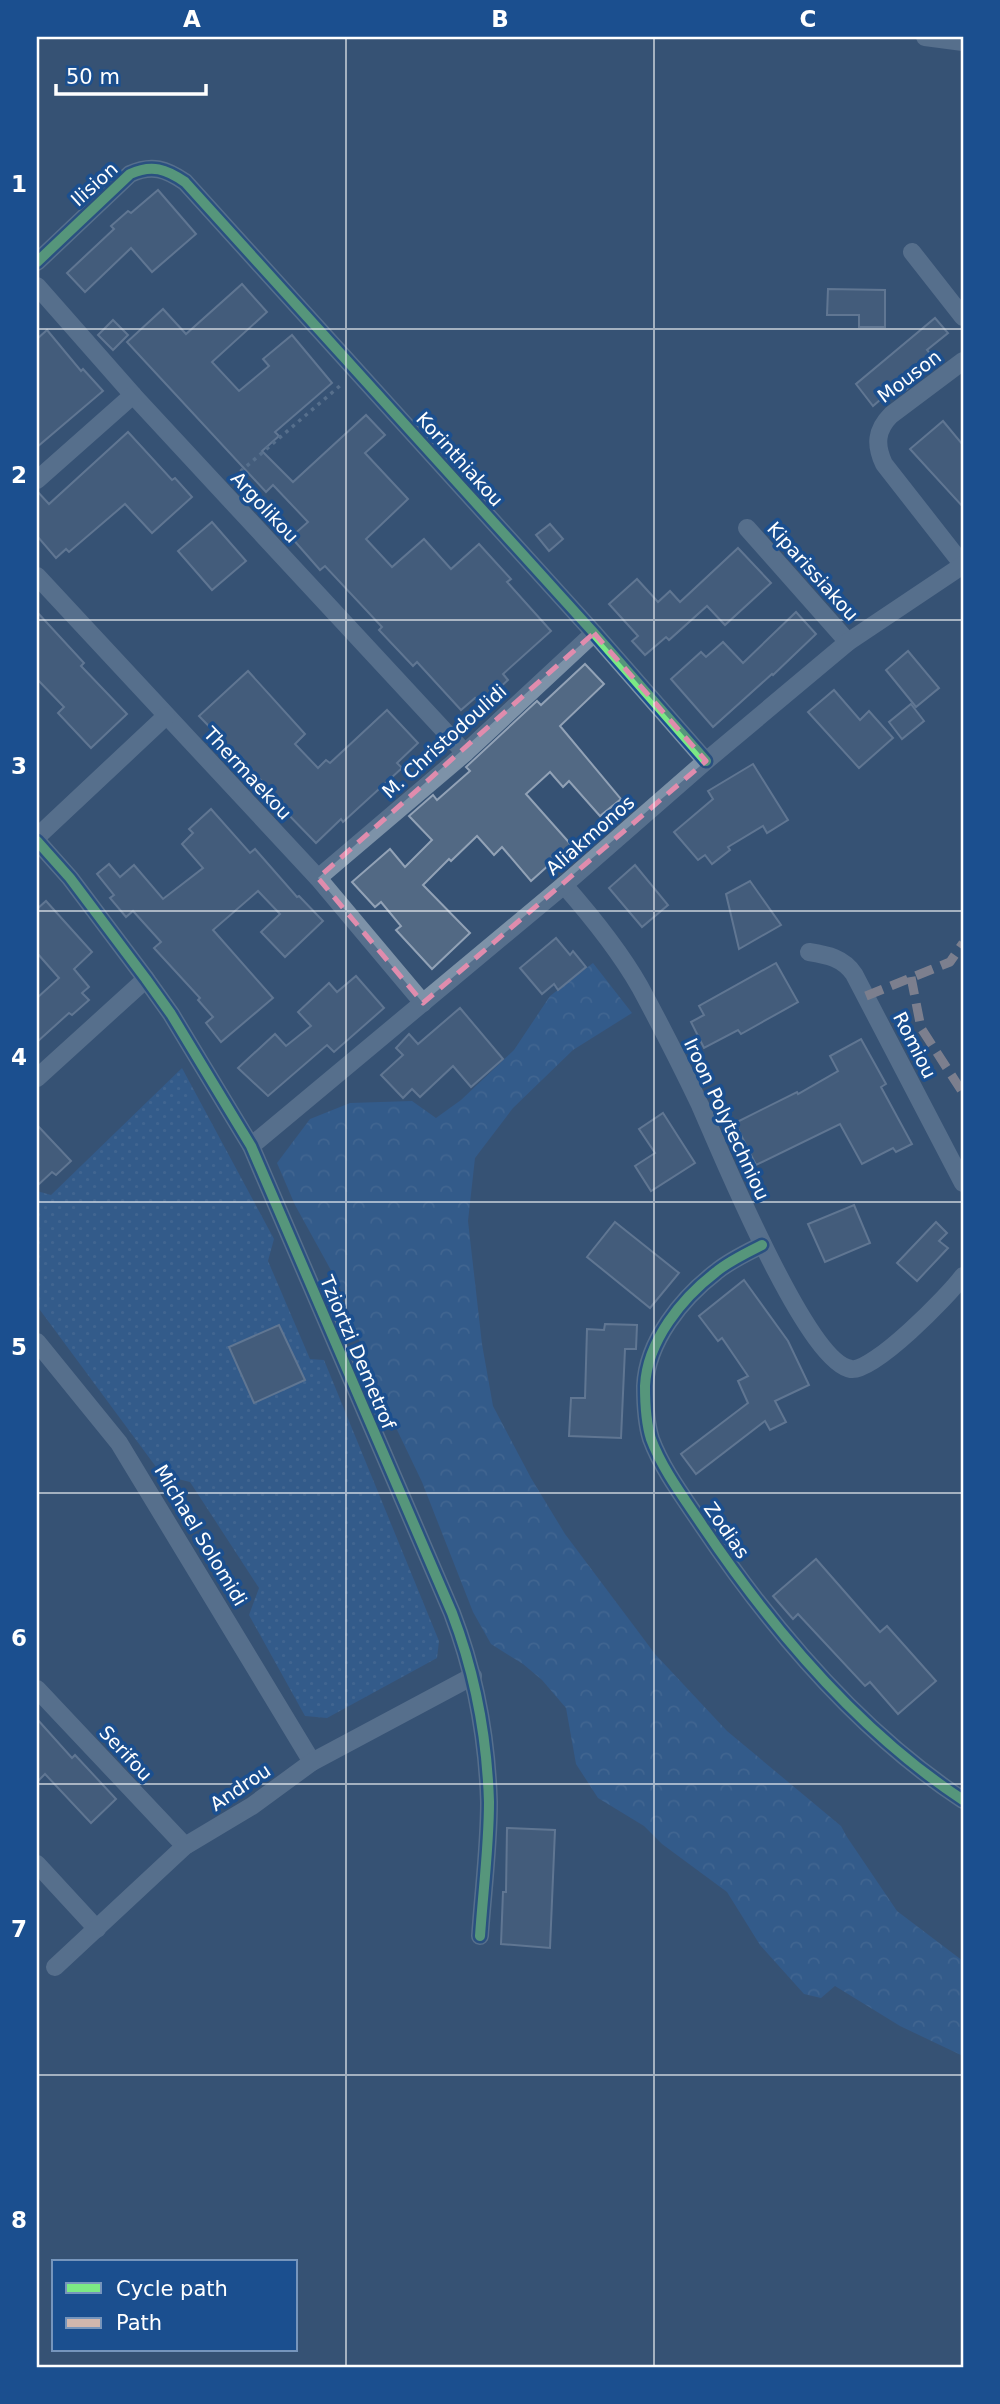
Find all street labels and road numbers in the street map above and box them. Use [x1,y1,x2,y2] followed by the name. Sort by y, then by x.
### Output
[66,157,122,211] street label: Ilision
[873,345,945,407] street label: Mouson
[412,408,508,510] street label: Korinthiakou
[227,467,303,547] street label: Argolikou
[763,517,863,625] street label: Kiparissiakou
[377,679,511,803] street label: M. Christodoulidi
[199,721,297,824] street label: Thermaekou
[541,791,639,879] street label: Aliakmonos
[889,1008,941,1082] street label: Romiou
[680,1035,774,1203] street label: Iroon Polytechniou
[315,1271,401,1433] street label: Tziortzi Demetrof
[150,1461,252,1609] street label: Michael Solomidi
[700,1498,754,1562] street label: Zodias
[95,1721,157,1785] street label: Serifou
[206,1759,274,1815] street label: Androu

